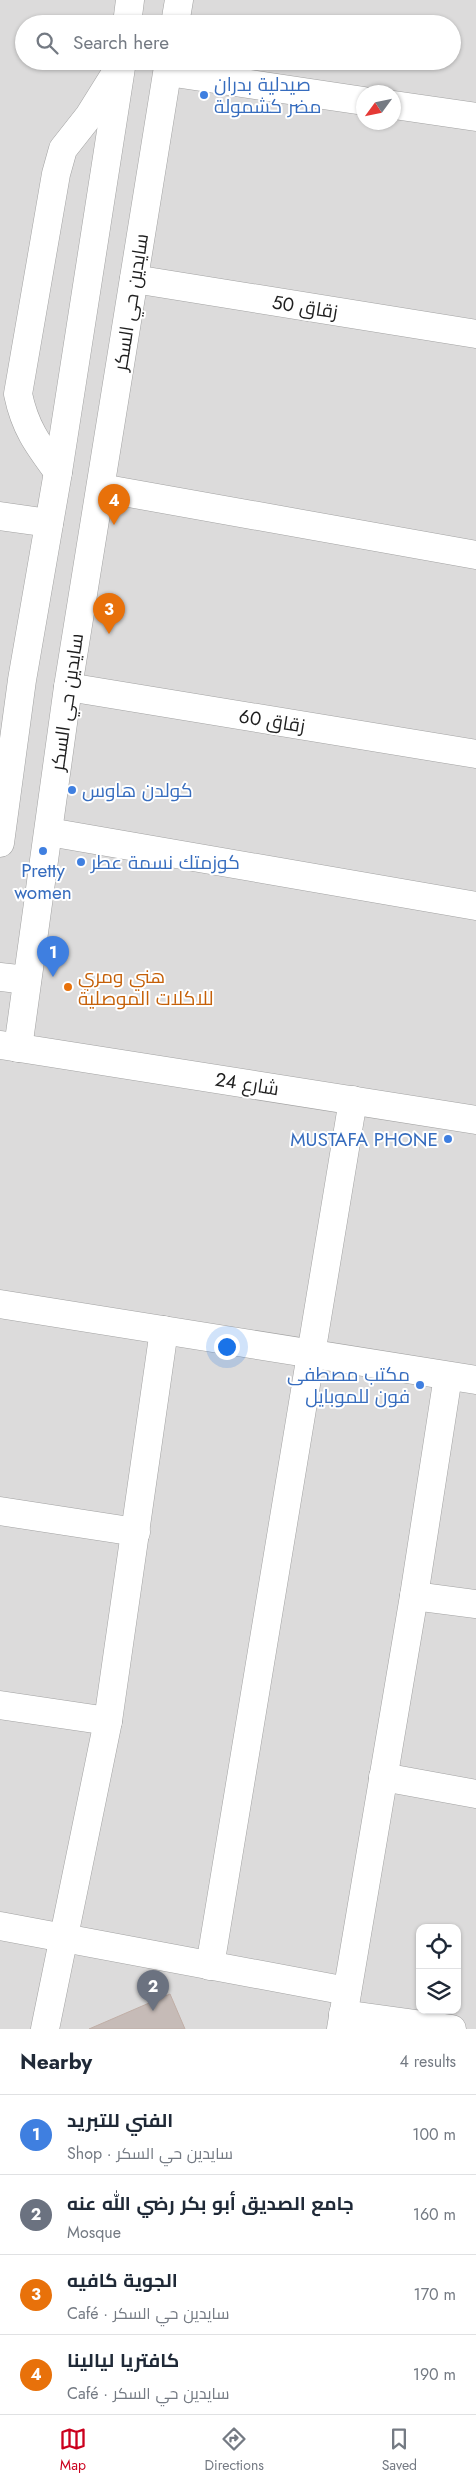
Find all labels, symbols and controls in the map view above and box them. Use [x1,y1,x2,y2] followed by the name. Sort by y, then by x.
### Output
[15,15,461,70] search box
[33,29,61,57] icon: search
[73,29,169,56] text: Search here
[214,71,321,120] place label: صيدلية بدران مضر كشمولة
[356,85,401,130] north arrow
[198,89,210,101] marker: صيدلية بدران مضر كشمولة
[107,231,156,374] street label: سايدين حي السكر
[270,288,340,326] street label: زقاق 50
[98,484,130,525] pin: 4
[93,593,125,634] pin: 3
[44,632,91,774] street label: سايدين حي السكر
[237,702,307,740] street label: زقاق 60
[82,777,193,804] place label: كولدن هاوس
[66,784,78,796] marker: كولدن هاوس
[37,845,49,857] marker: Pretty women
[90,849,240,876] place label: كوزمتك نسمة عطر
[75,856,87,868] marker: كوزمتك نسمة عطر
[14,857,72,906] place label: Pretty women
[37,936,69,977] pin: 1
[78,963,213,1012] place label: هني ومري للاكلات الموصلية
[62,981,74,993] marker: هني ومري للاكلات الموصلية
[213,1066,281,1102] street label: شارع 24
[290,1126,438,1153] place label: MUSTAFA PHONE
[442,1133,454,1145] marker: MUSTAFA PHONE
[214,1334,240,1360] your location
[287,1361,410,1410] place label: مكتب مصطفى فون للموبايل
[414,1379,426,1391] marker: مكتب مصطفى فون للموبايل
[416,1924,461,2014] map controls
[416,1924,461,1969] button: locate
[416,1969,461,2014] button: layers
[137,1970,169,2011] pin: 2
[20,2047,92,2077] text: Nearby
[400,2050,456,2073] text: 4 results
[67,2107,173,2134] text: الفني للتبريد
[32,2123,40,2146] text: 1
[412,2123,456,2146] text: 100 m
[67,2142,233,2165] text: Shop · سايدين حي السكر
[67,2190,354,2217] text: جامع الصديق أبو بكر رضي الله عنه
[31,2203,41,2226] text: 2
[413,2203,456,2226] text: 160 m
[67,2221,121,2244] text: Mosque
[67,2267,178,2294] text: الجوية كافيه
[31,2283,41,2306] text: 3
[414,2283,456,2306] text: 170 m
[67,2302,230,2325] text: Café · سايدين حي السكر
[67,2347,179,2374] text: كافتريا ليالينا
[30,2363,42,2386] text: 4
[413,2363,456,2386] text: 190 m
[67,2382,230,2405] text: Café · سايدين حي السكر
[59,2425,87,2475] tab: Map
[205,2425,264,2475] tab: Directions
[382,2425,417,2475] tab: Saved

